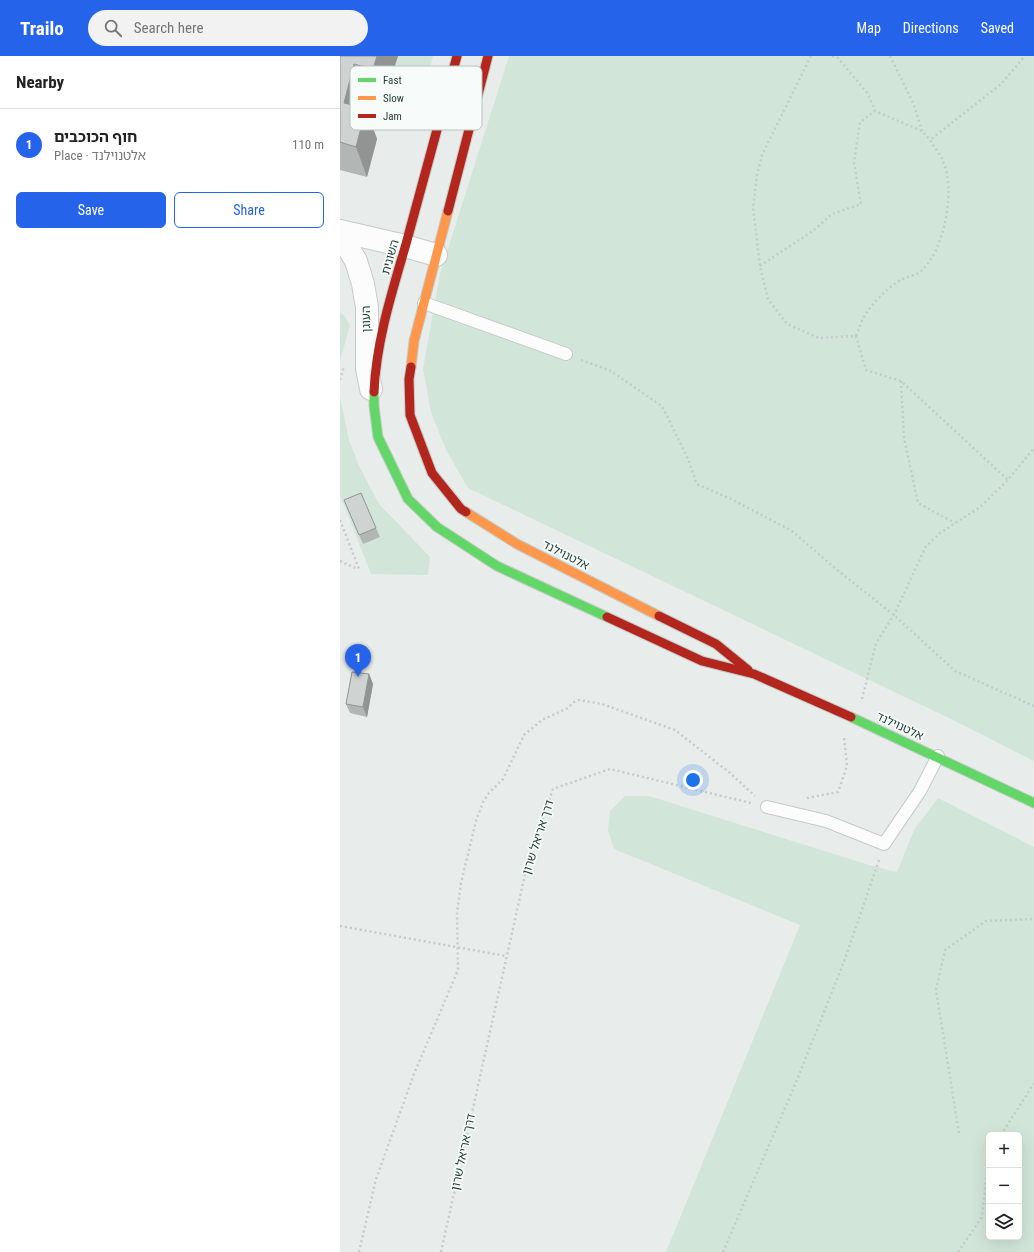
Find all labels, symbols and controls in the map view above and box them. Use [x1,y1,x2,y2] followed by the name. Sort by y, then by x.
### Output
[88,10,368,46] search box
[20,17,64,40] text: Trailo
[102,17,124,39] icon: search
[134,19,203,37] text: Search here
[857,20,881,36] text: Map
[903,20,959,36] text: Directions
[981,20,1014,36] text: Saved
[350,66,482,130] legend
[16,72,64,92] text: Nearby
[383,74,402,87] text: Fast
[383,92,404,105] text: Slow
[383,110,402,123] text: Jam
[54,128,137,146] text: חוף הכוכבים
[26,137,32,152] text: 1
[292,137,324,152] text: 110 m
[54,148,146,163] text: Place · אלטנוילנד
[16,192,166,228] button: Save
[174,192,324,228] button: Share
[378,238,402,276] street label: השונית
[359,306,373,332] street label: העוגן
[540,537,592,573] street label: אלטנוילנד
[345,644,371,677] pin: 1
[874,709,926,743] street label: אלטנוילנד
[683,770,703,790] your location
[519,797,557,876] street label: דרך אריאל שרון
[448,1112,478,1192] street label: דרך אריאל שרון
[986,1132,1022,1240] map controls
[986,1132,1022,1168] button: +
[986,1168,1022,1204] button: −
[986,1204,1022,1240] button: layers

